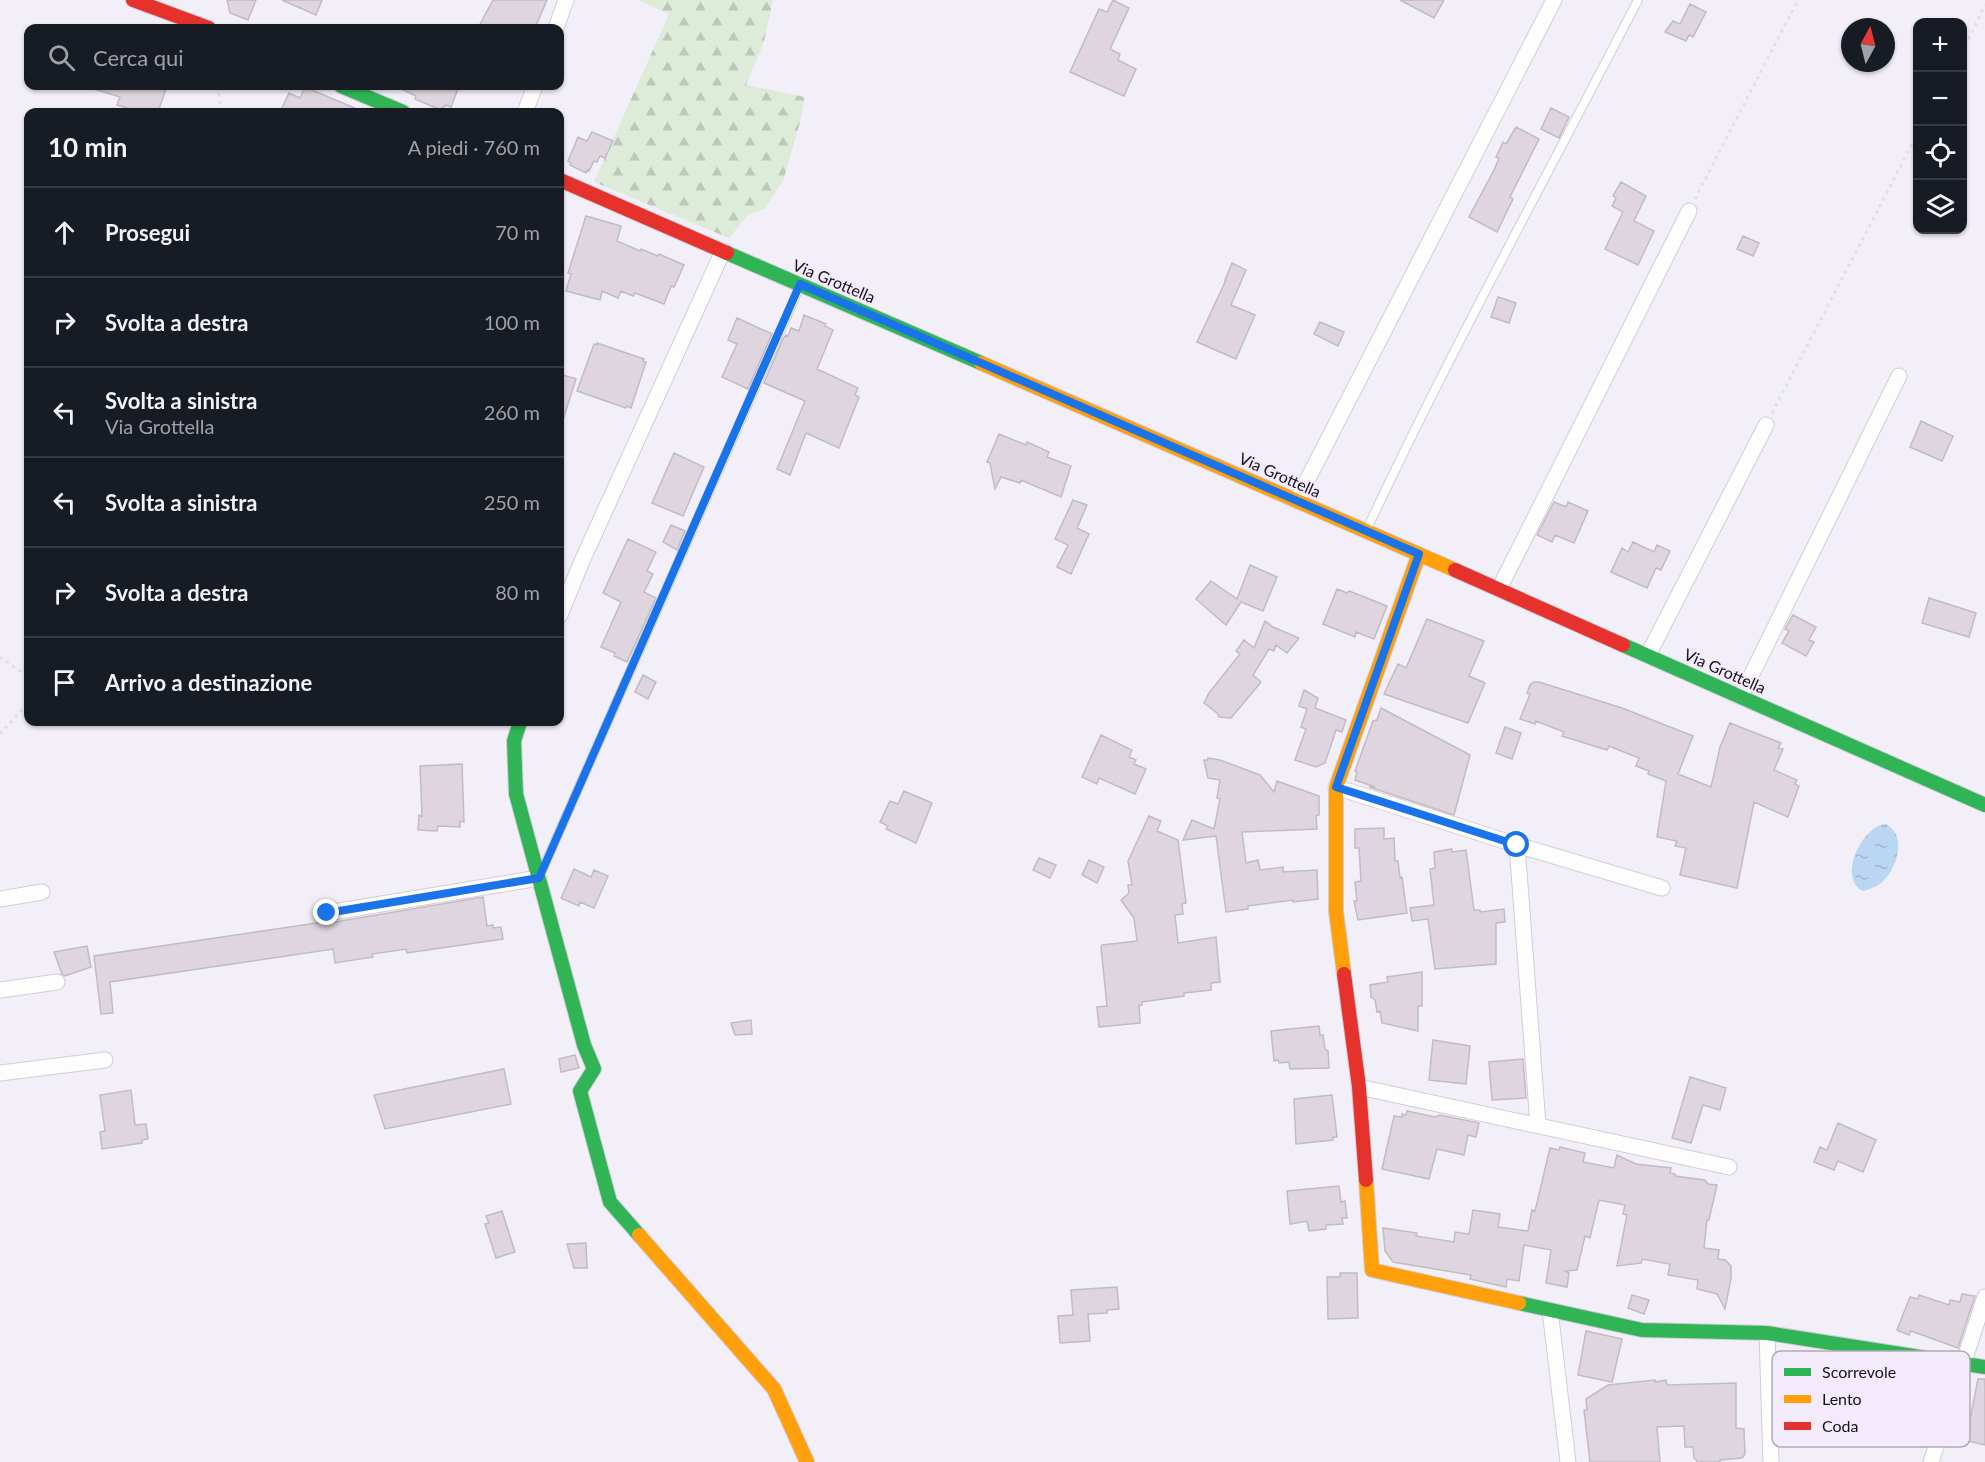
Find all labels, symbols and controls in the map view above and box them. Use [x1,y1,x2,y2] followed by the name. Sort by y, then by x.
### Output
[1841,18,1895,72] north arrow
[1913,18,1967,234] map controls
[1913,18,1967,72] button: +
[24,24,564,90] search box
[45,41,78,74] icon: search
[93,44,184,71] text: Cerca qui
[1913,72,1967,126] button: −
[1913,126,1967,180] button: locate
[48,131,128,163] text: 10 min
[408,135,540,159] text: A piedi · 760 m
[1913,180,1967,234] button: layers
[48,216,81,249] icon: ahead
[105,219,190,246] text: Prosegui
[495,220,540,244] text: 70 m
[790,255,878,306] street label: Via Grottella
[48,306,81,339] icon: right
[105,309,248,336] text: Svolta a destra
[484,310,540,334] text: 100 m
[105,387,257,414] text: Svolta a sinistra
[48,396,81,429] icon: left
[484,400,540,424] text: 260 m
[105,414,214,438] text: Via Grottella
[1236,448,1324,501] street label: Via Grottella
[48,486,81,519] icon: left
[105,489,257,516] text: Svolta a sinistra
[484,490,540,514] text: 250 m
[48,576,81,609] icon: right
[105,579,248,606] text: Svolta a destra
[495,580,540,604] text: 80 m
[1681,644,1769,697] street label: Via Grottella
[48,666,81,699] icon: arrive
[105,669,312,696] text: Arrivo a destinazione
[1503,831,1529,857] route start
[313,899,339,925] route end
[1772,1351,1970,1447] legend
[1822,1362,1896,1381] text: Scorrevole
[1822,1389,1862,1408] text: Lento
[1822,1416,1859,1435] text: Coda

